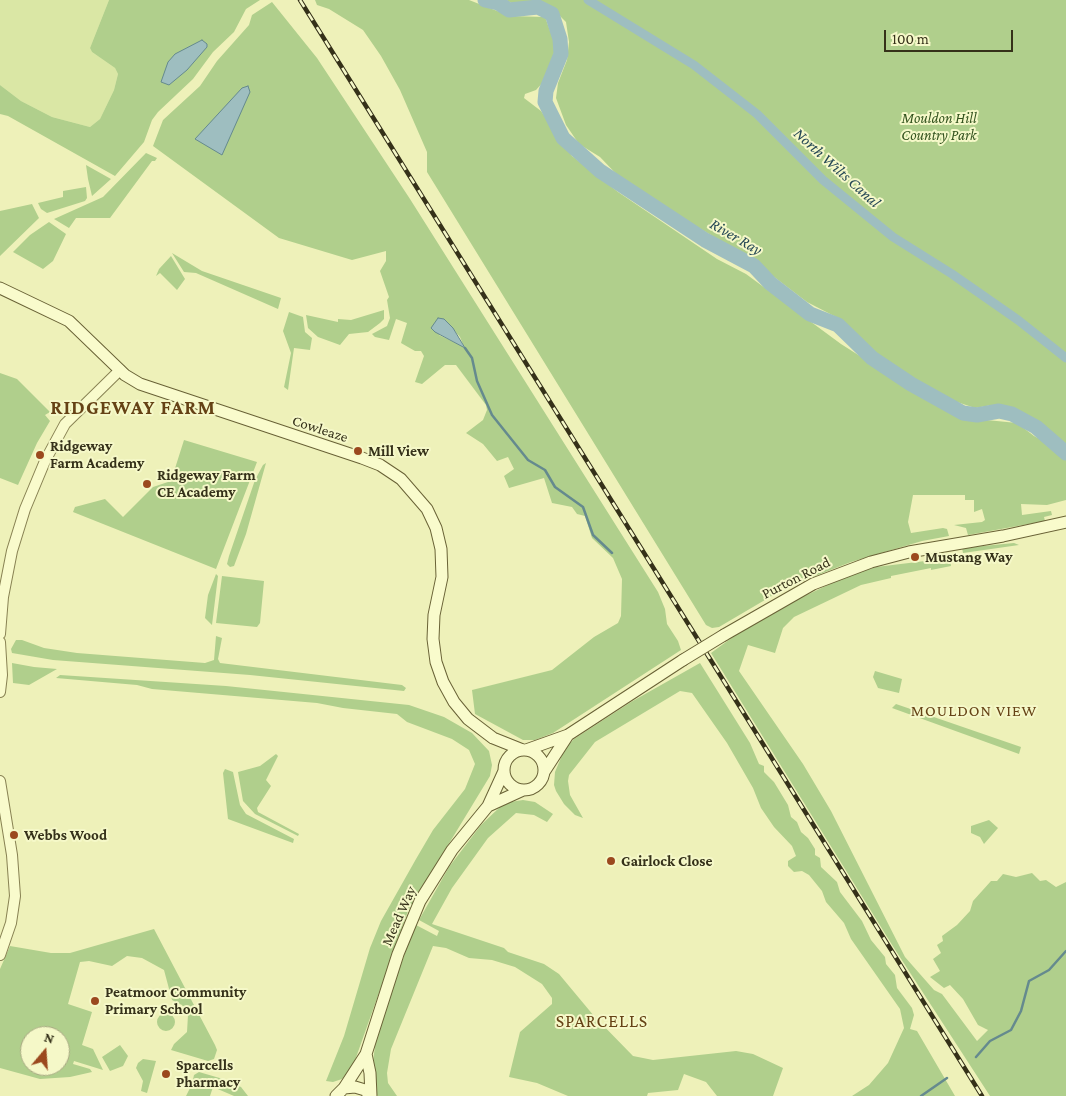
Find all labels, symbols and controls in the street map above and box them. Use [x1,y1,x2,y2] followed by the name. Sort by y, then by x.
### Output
[886,20,1015,52] scale bar
[892,31,929,47] text: 100 m
[901,109,977,144] park label: Mouldon Hill Country Park
[790,124,884,212] water label: North Wilts Canal
[706,214,766,260] water label: River Ray
[49,396,217,420] district label: RIDGEWAY FARM
[290,412,350,446] street label: Cowleaze
[50,437,144,472] place label: Ridgeway Farm Academy
[368,442,429,460] place label: Mill View
[352,445,364,457] marker: Mill View
[34,449,46,461] marker: Ridgeway Farm Academy
[157,466,256,501] place label: Ridgeway Farm CE Academy
[141,478,153,490] marker: Ridgeway Farm CE Academy
[925,548,1012,566] place label: Mustang Way
[909,551,921,563] marker: Mustang Way
[759,553,833,603] street label: Purton Road
[909,701,1039,721] district label: MOULDON VIEW
[24,826,107,844] place label: Webbs Wood
[8,829,20,841] marker: Webbs Wood
[621,852,712,870] place label: Gairlock Close
[605,855,617,867] marker: Gairlock Close
[378,883,420,949] street label: Mead Way
[105,983,246,1018] place label: Peatmoor Community Primary School
[89,995,101,1007] marker: Peatmoor Community Primary School
[555,1010,649,1032] district label: SPARCELLS
[20,1026,70,1076] north arrow
[42,1029,56,1047] text: N
[176,1056,240,1091] place label: Sparcells Pharmacy
[160,1068,172,1080] marker: Sparcells Pharmacy

